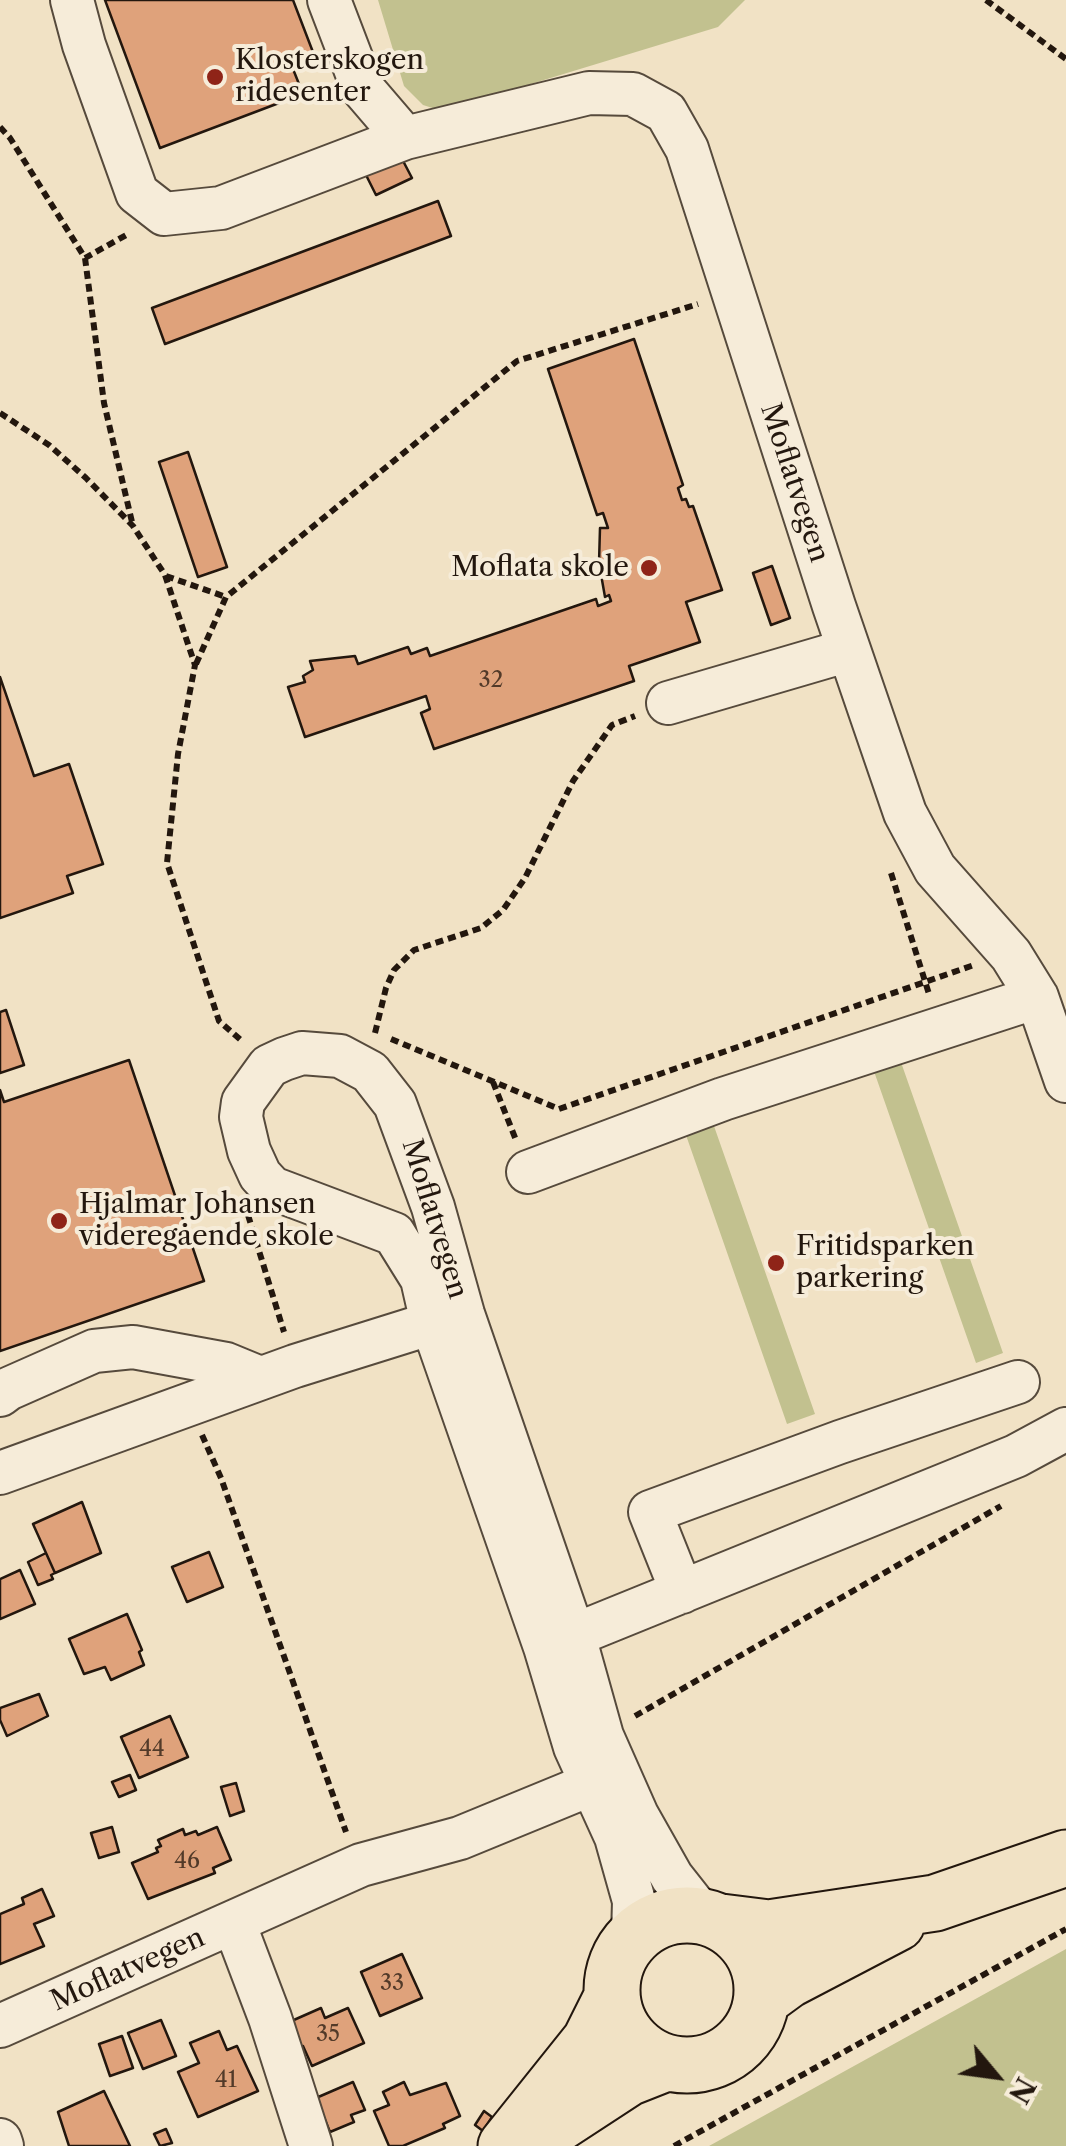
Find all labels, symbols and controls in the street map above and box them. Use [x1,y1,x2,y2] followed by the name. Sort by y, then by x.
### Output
[235,44,424,110] place label: Klosterskogen ridesenter
[204,66,226,88] marker: Klosterskogen ridesenter
[753,399,835,567] street label: Moflatvegen
[451,551,629,585] place label: Moflata skole
[638,557,660,579] marker: Moflata skole
[479,668,503,694] house number: 32
[394,1135,474,1303] street label: Moflatvegen
[79,1188,334,1254] place label: Hjalmar Johansen videregående skole
[48,1210,70,1232] marker: Hjalmar Johansen videregående skole
[796,1230,974,1296] place label: Fritidsparken parkering
[765,1252,787,1274] marker: Fritidsparken parkering
[139,1737,165,1763] house number: 44
[174,1849,200,1875] house number: 46
[46,1921,210,2019] street label: Moflatvegen
[380,1971,404,1997] house number: 33
[316,2022,340,2048] house number: 35
[946,2026,1046,2126] north arrow
[215,2068,237,2094] house number: 41
[1001,2072,1043,2109] text: N

